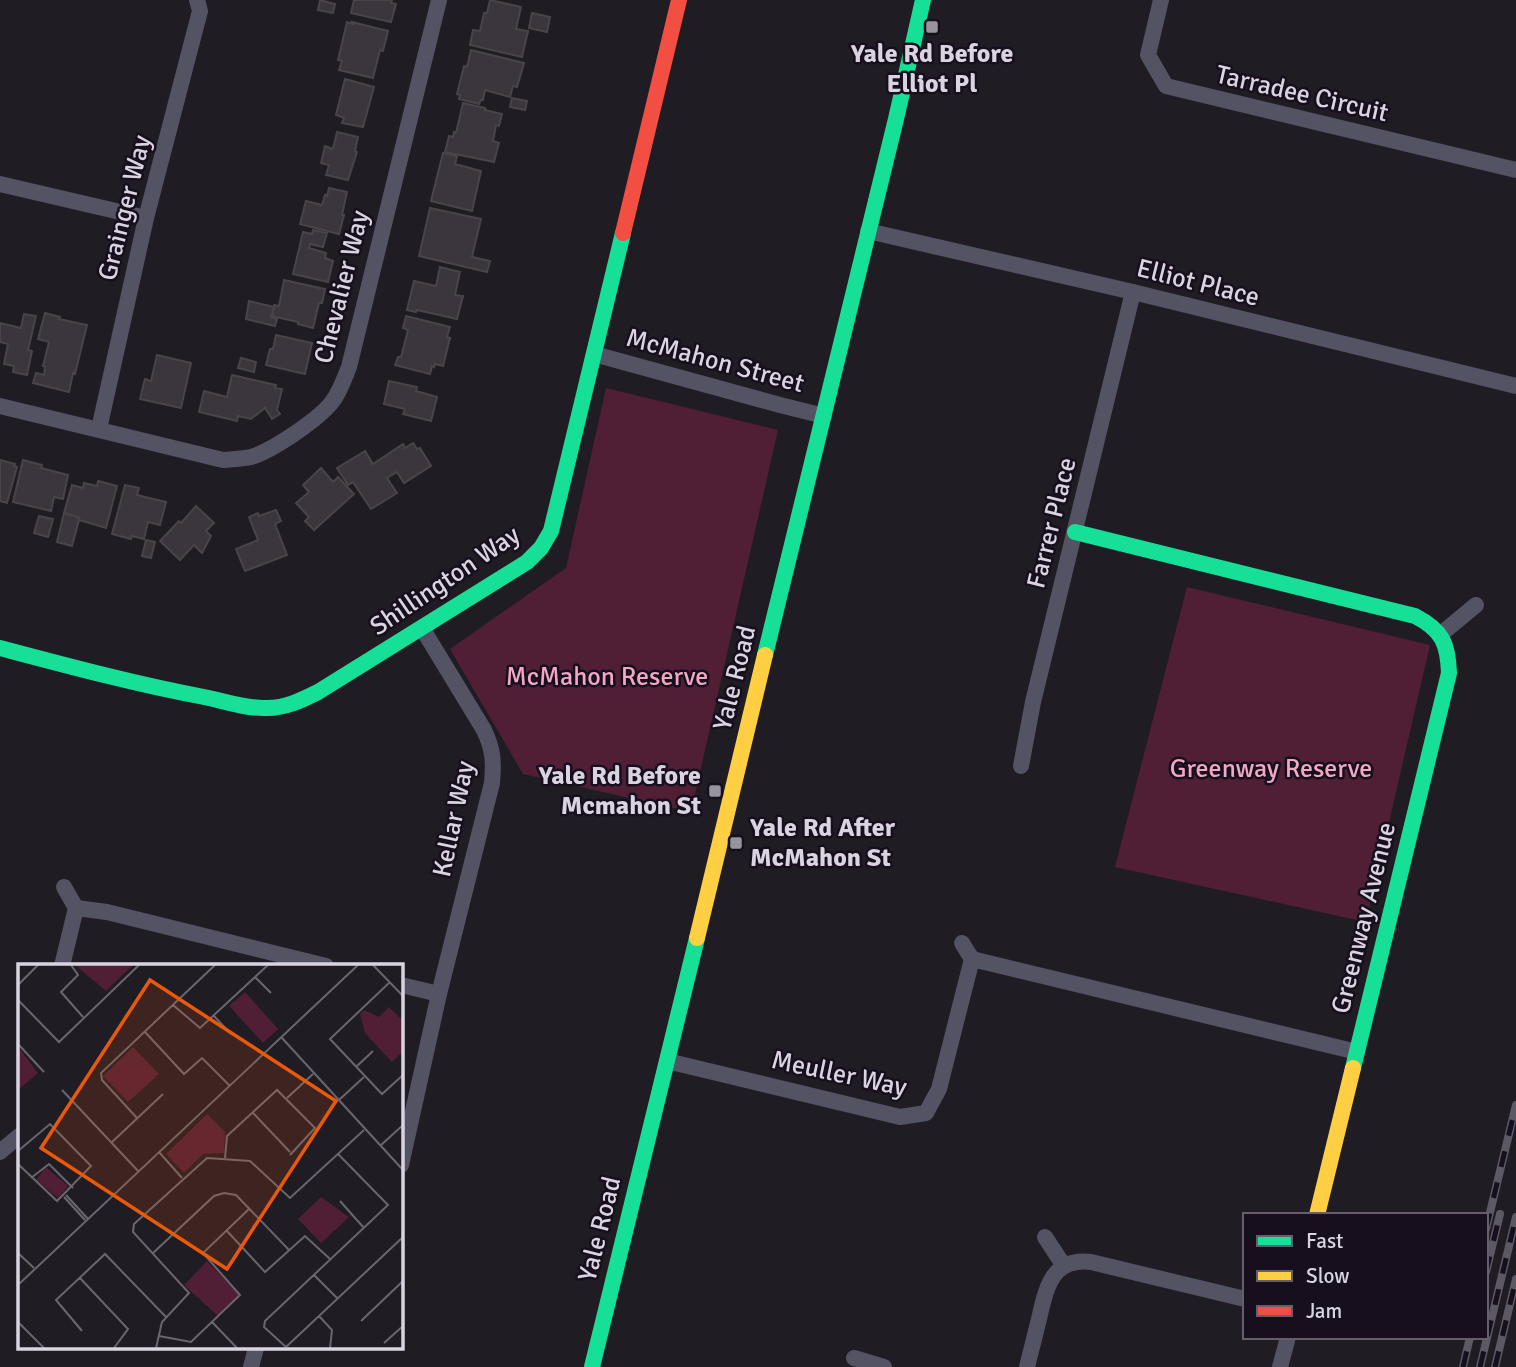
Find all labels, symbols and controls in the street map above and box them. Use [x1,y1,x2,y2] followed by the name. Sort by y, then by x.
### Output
[924,19,940,35] marker: Yale Rd Before Elliot Pl
[850,38,1013,100] place label: Yale Rd Before Elliot Pl
[1213,59,1391,129] street label: Tarradee Circuit
[91,132,159,284] street label: Grainger Way
[308,207,376,367] street label: Chevalier Way
[1133,252,1263,314] street label: Elliot Place
[623,322,807,400] street label: McMahon Street
[1020,454,1084,592] street label: Farrer Place
[364,519,526,643] street label: Shillington Way
[707,622,763,734] street label: Yale Road
[506,661,708,693] park label: McMahon Reserve
[1170,753,1372,785] park label: Greenway Reserve
[426,758,482,880] street label: Kellar Way
[537,760,701,822] place label: Yale Rd Before Mcmahon St
[707,783,723,799] marker: Yale Rd Before Mcmahon St
[749,812,896,874] place label: Yale Rd After McMahon St
[1325,819,1403,1017] street label: Greenway Avenue
[728,835,744,851] marker: Yale Rd After McMahon St
[18,964,402,1350] inset map
[768,1044,910,1104] street label: Meuller Way
[572,1173,628,1285] street label: Yale Road
[1243,1213,1488,1339] legend
[1306,1228,1343,1254] text: Fast
[1306,1263,1350,1289] text: Slow
[1306,1298,1342,1324] text: Jam

